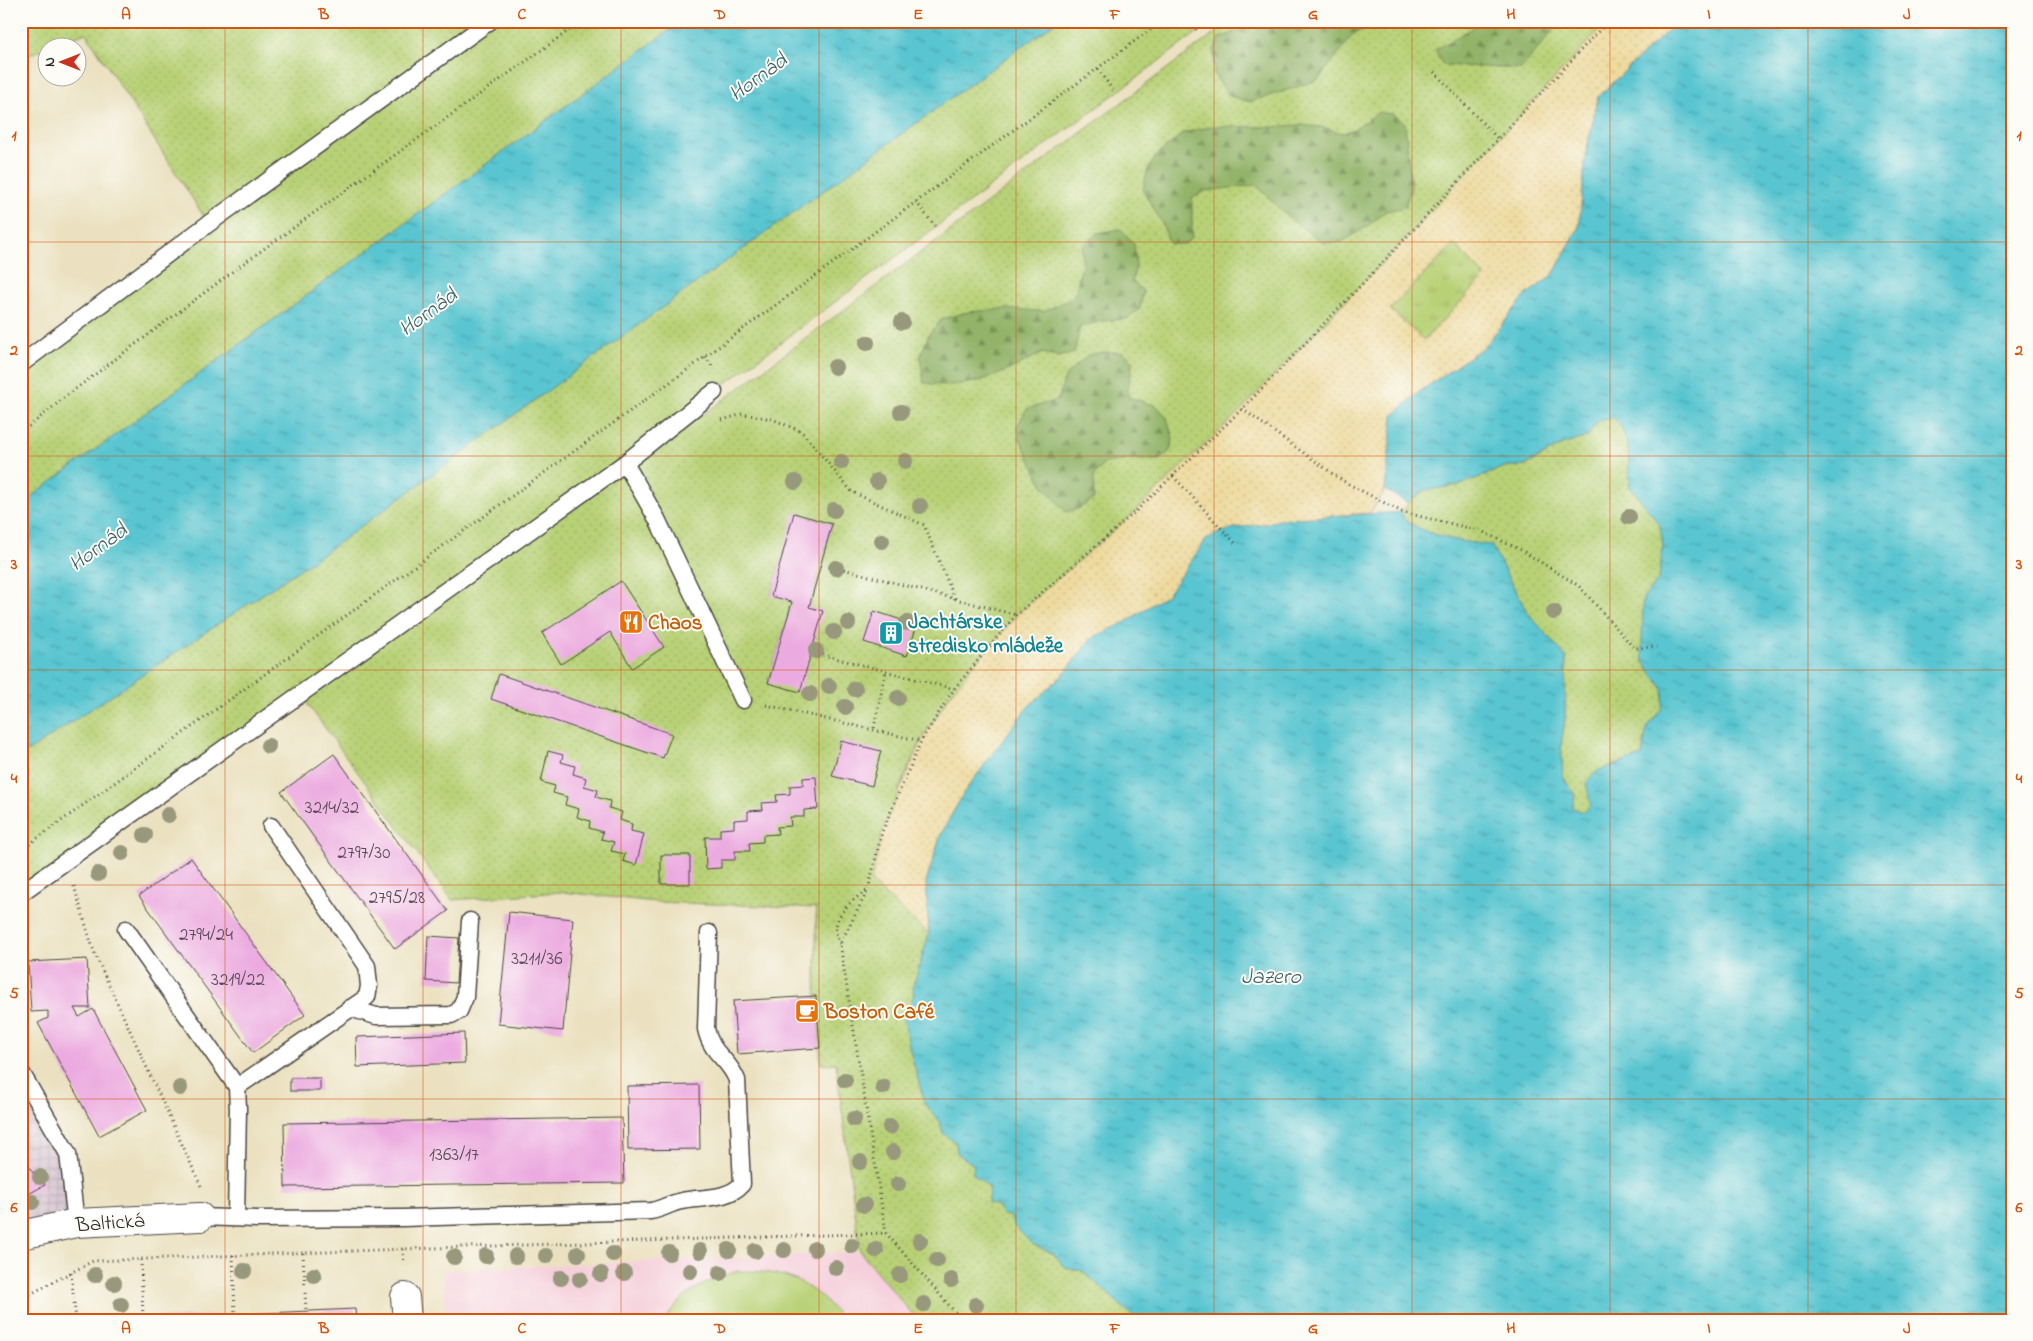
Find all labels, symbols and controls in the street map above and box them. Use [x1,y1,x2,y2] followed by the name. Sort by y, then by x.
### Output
[121,3,131,27] text: A
[318,3,330,27] text: B
[518,3,527,27] text: C
[713,3,726,27] text: D
[913,3,923,27] text: E
[1109,3,1121,27] text: F
[1308,3,1318,27] text: G
[1506,3,1516,27] text: H
[1707,3,1711,27] text: I
[1903,3,1911,27] text: J
[38,38,88,88] north arrow
[723,45,796,111] water label: Hornád
[40,57,61,67] text: N
[11,124,17,148] text: 1
[2016,124,2022,148] text: 1
[393,280,466,346] water label: Hornád
[9,339,18,363] text: 2
[2014,339,2023,363] text: 2
[63,515,136,581] water label: Hornád
[10,553,18,577] text: 3
[2015,553,2023,577] text: 3
[908,608,1064,662] place label: Jachtárske stredisko mládeže
[618,609,644,635] restaurant icon: Chaos
[648,609,703,639] place label: Chaos
[878,620,904,646] building icon: Jachtárske stredisko mládeže
[10,767,18,791] text: 4
[2015,767,2023,791] text: 4
[305,795,359,822] house number: 3214/32
[338,840,390,867] house number: 2797/30
[369,885,425,912] house number: 2795/28
[179,922,233,949] house number: 2794/24
[511,946,563,973] house number: 3211/36
[1241,962,1303,994] water label: Jazero
[211,967,265,994] house number: 3219/22
[9,982,19,1006] text: 5
[2014,982,2024,1006] text: 5
[794,998,820,1024] cafe icon: Boston Café
[823,998,935,1028] place label: Boston Café
[429,1142,479,1169] house number: 1363/17
[9,1196,18,1220] text: 6
[2014,1196,2023,1220] text: 6
[74,1207,146,1241] street label: Baltická
[121,1317,131,1341] text: A
[318,1317,330,1341] text: B
[518,1317,527,1341] text: C
[713,1317,726,1341] text: D
[913,1317,923,1341] text: E
[1109,1317,1121,1341] text: F
[1308,1317,1318,1341] text: G
[1506,1317,1516,1341] text: H
[1707,1317,1711,1341] text: I
[1903,1317,1911,1341] text: J

